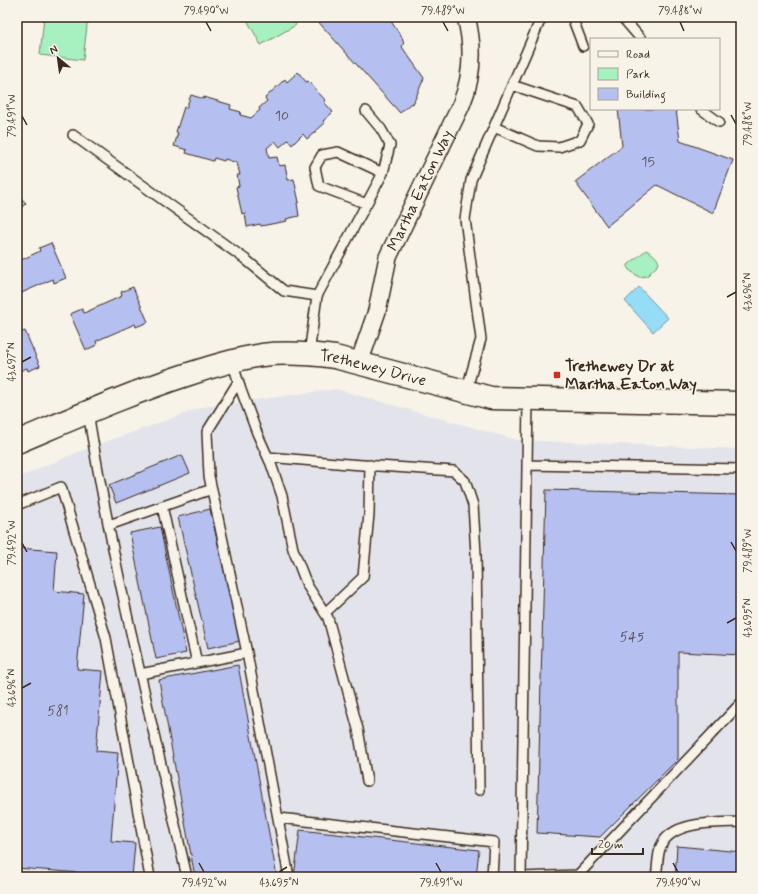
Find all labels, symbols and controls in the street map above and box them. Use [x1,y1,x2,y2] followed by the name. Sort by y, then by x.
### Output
[184,4,228,18] text: 79.490°W
[421,4,465,18] text: 79.489°W
[658,4,702,18] text: 79.488°W
[38,38,78,78] north arrow
[590,38,720,110] legend
[47,42,60,58] text: N
[626,47,650,63] text: Road
[626,67,650,83] text: Park
[626,87,666,104] text: Building
[5,95,19,137] text: 79.491°W
[741,102,755,146] text: 79.488°W
[275,107,289,125] house number: 10
[382,126,458,254] street label: Martha Eaton Way
[641,153,655,171] house number: 15
[741,273,755,311] text: 43.696°N
[5,342,19,382] text: 43.697°N
[319,345,429,391] street label: Trethewey Drive
[565,356,697,395] place label: Trethewey Dr at Martha Eaton Way
[552,370,562,380] marker: Trethewey Dr at Martha Eaton Way
[5,521,19,565] text: 79.492°W
[741,529,755,573] text: 79.489°W
[741,598,755,638] text: 43.695°N
[620,628,645,646] house number: 545
[5,669,19,707] text: 43.696°N
[47,702,69,720] house number: 581
[592,830,643,856] scale bar
[598,837,624,853] text: 20 m
[182,876,226,890] text: 79.492°W
[259,876,299,890] text: 43.695°N
[420,876,462,890] text: 79.491°W
[656,876,700,890] text: 79.490°W

